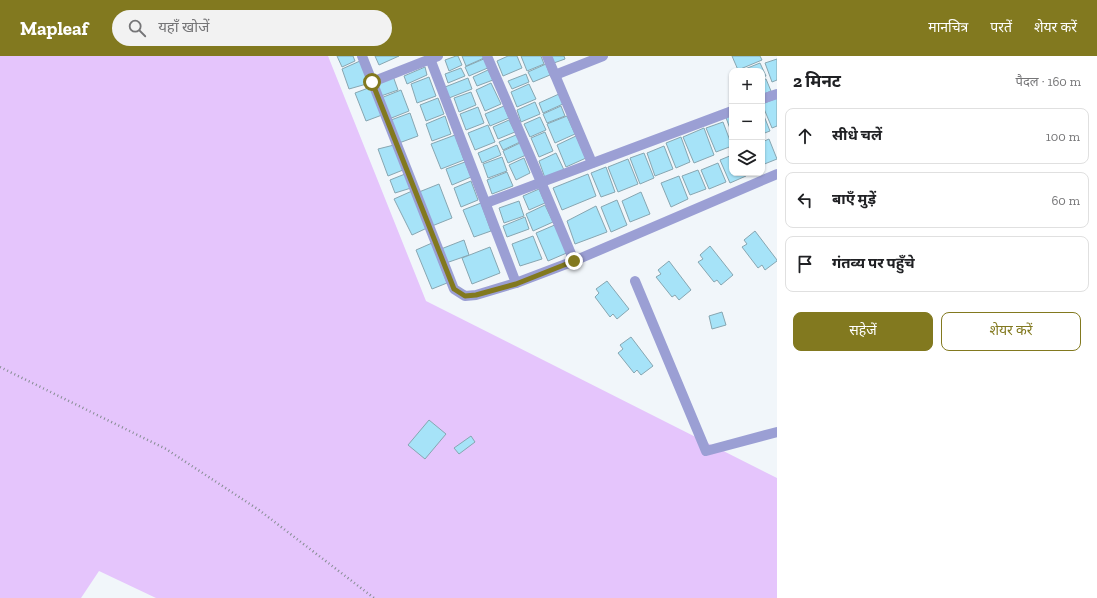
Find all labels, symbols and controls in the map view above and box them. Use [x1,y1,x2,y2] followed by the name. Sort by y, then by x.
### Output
[112,10,392,46] search box
[20,17,88,40] text: Mapleaf
[126,17,148,39] icon: search
[158,18,209,36] text: यहाँ खोजें
[928,19,968,36] text: मानचित्र
[990,19,1012,36] text: परतें
[1034,19,1077,36] text: शेयर करें
[729,68,765,176] map controls
[729,68,765,104] button: +
[793,71,841,91] text: 2 मिनट
[363,73,381,91] route start
[1016,74,1081,89] text: पैदल · 160 m
[729,104,765,140] button: −
[794,125,816,147] icon: ahead
[832,126,882,144] text: सीधे चलें
[1046,129,1080,144] text: 100 m
[729,140,765,176] button: layers
[794,189,816,211] icon: left
[832,190,876,208] text: बाएँ मुड़ें
[1051,193,1080,208] text: 60 m
[565,252,583,270] route end
[794,253,816,275] icon: arrive
[832,254,915,272] text: गंतव्य पर पहुँचे
[793,312,933,351] button: सहेजें
[941,312,1081,351] button: शेयर करें

